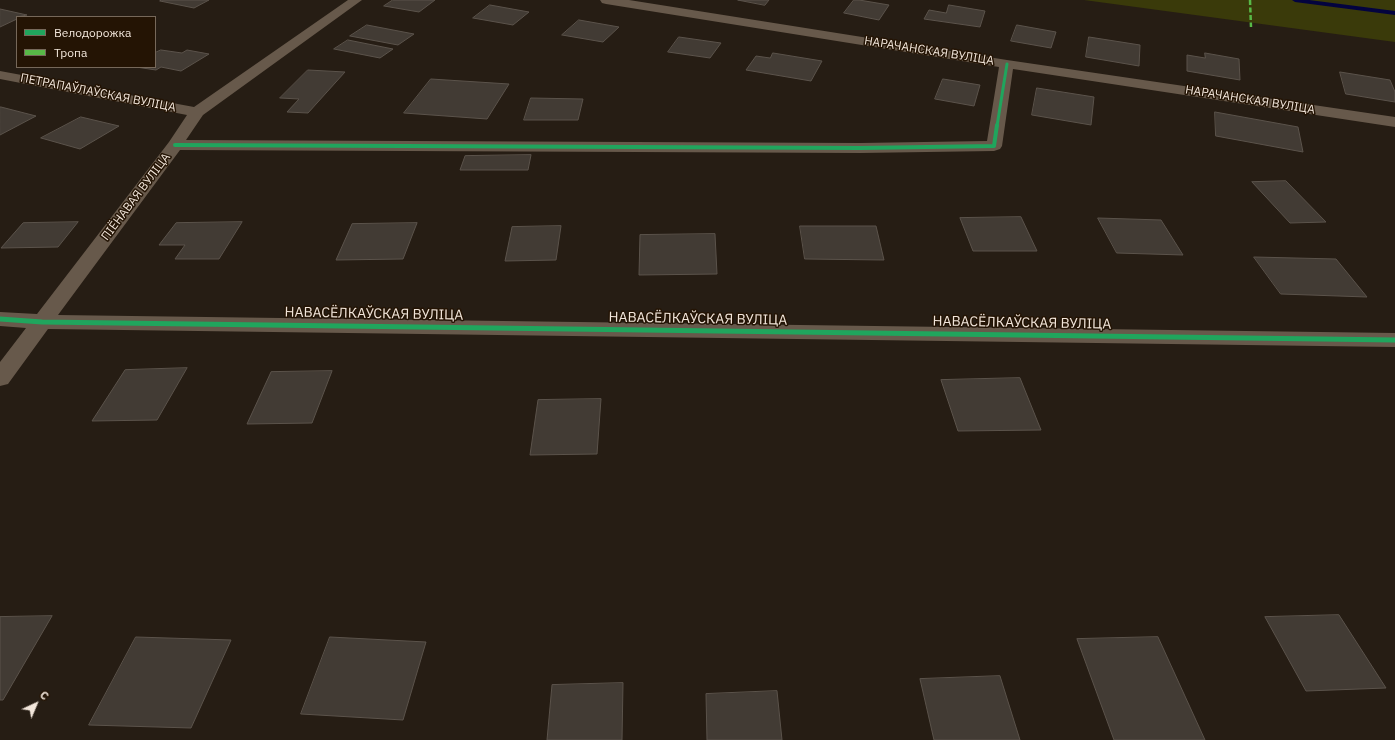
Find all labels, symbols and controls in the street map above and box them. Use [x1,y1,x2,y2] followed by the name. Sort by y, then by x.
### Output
[16,16,156,68] legend
[54,25,131,40] text: Велодорожка
[863,34,995,68] street label: НАРАЧАНСКАЯ ВУЛІЦА
[54,45,87,60] text: Тропа
[19,71,177,115] street label: ПЕТРАПАЎЛАЎСКАЯ ВУЛІЦА
[1184,83,1316,117] street label: НАРАЧАНСКАЯ ВУЛІЦА
[98,150,174,244] street label: ПІЁНАВАЯ ВУЛІЦА
[284,304,464,324] street label: НАВАСЁЛКАЎСКАЯ ВУЛІЦА
[608,309,788,329] street label: НАВАСЁЛКАЎСКАЯ ВУЛІЦА
[932,313,1112,333] street label: НАВАСЁЛКАЎСКАЯ ВУЛІЦА
[16,684,56,724] north arrow
[37,688,52,703] text: С

